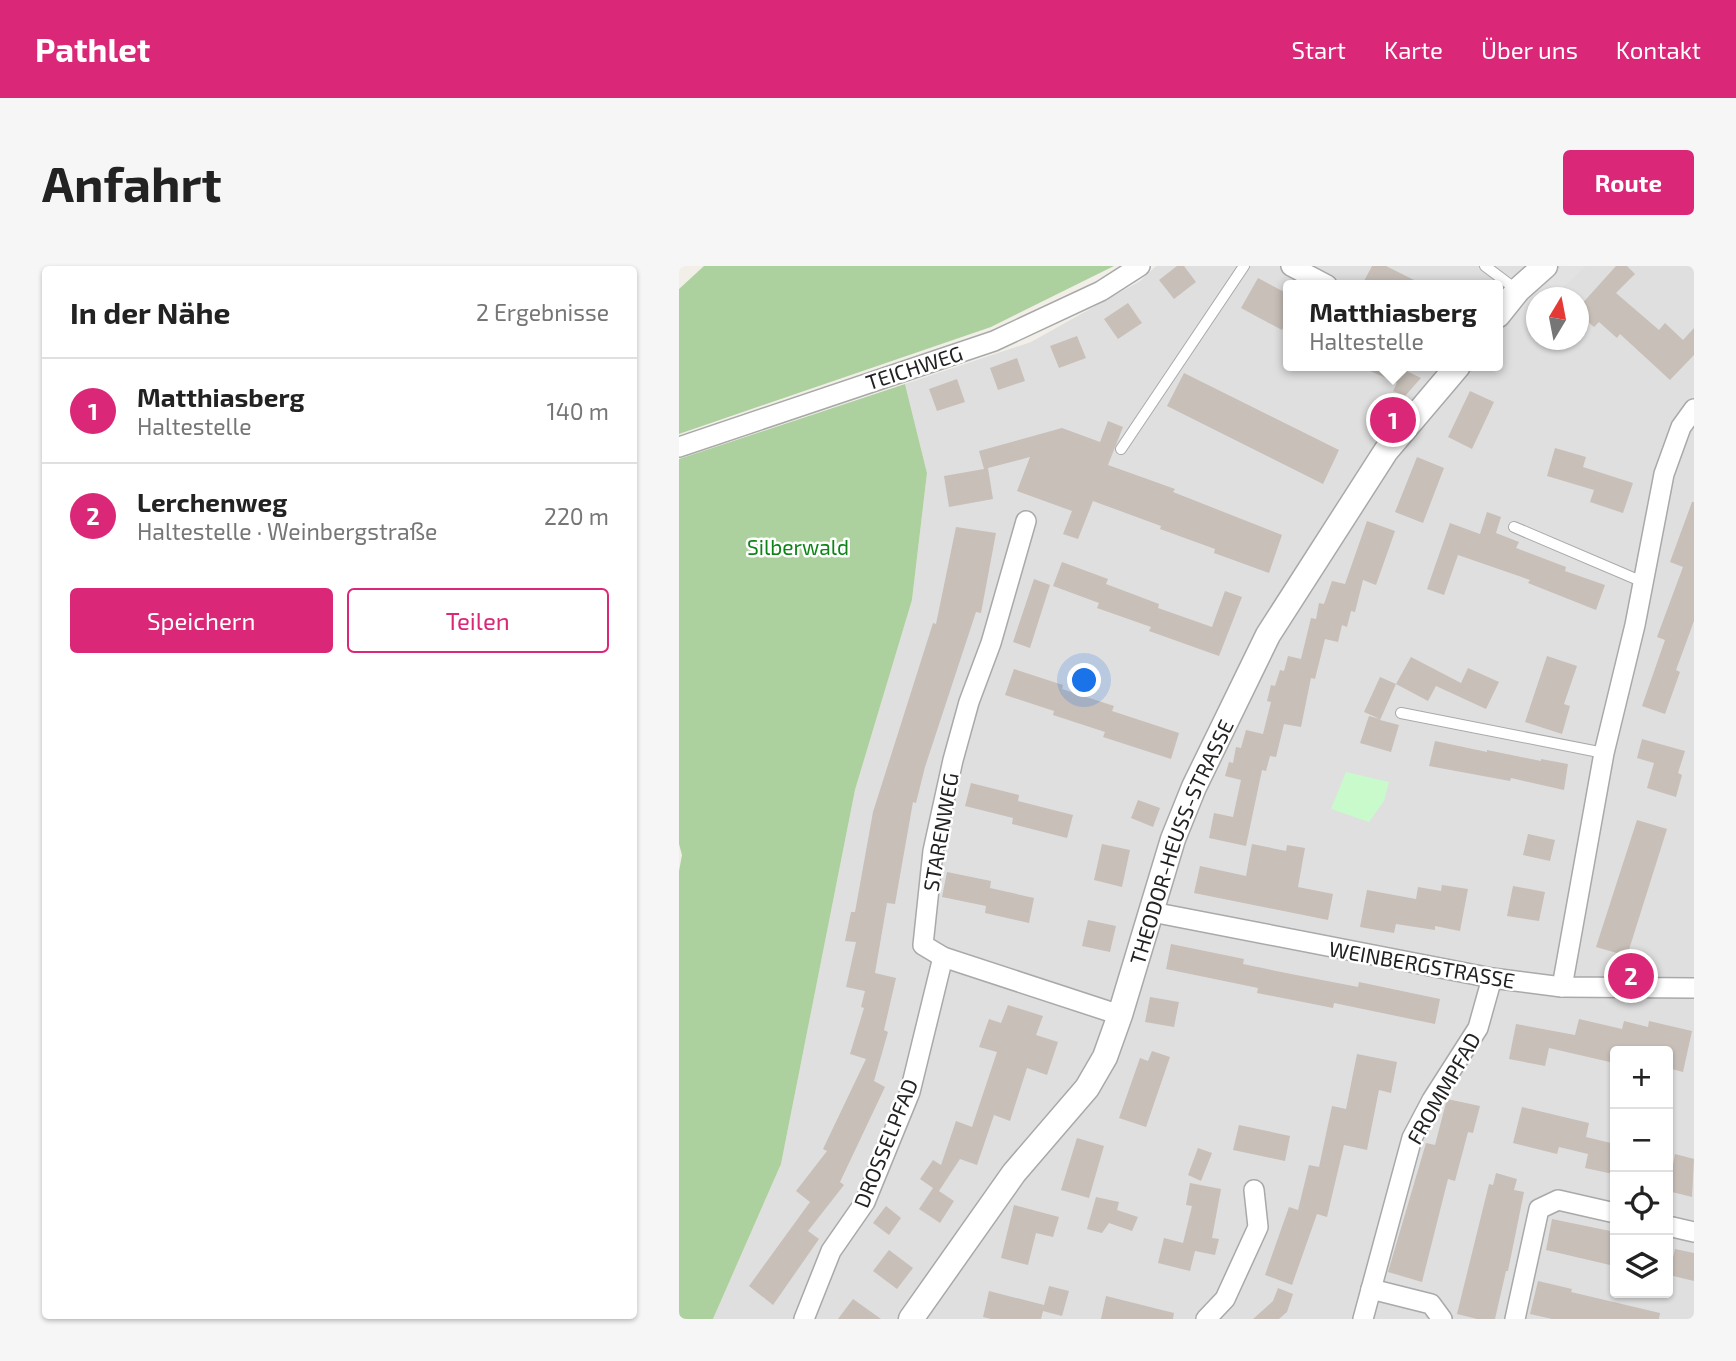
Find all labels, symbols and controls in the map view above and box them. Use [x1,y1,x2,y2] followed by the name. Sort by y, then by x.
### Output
[35,29,150,69] text: Pathlet
[1292,35,1346,64] text: Start
[1384,35,1443,64] text: Karte
[1481,35,1578,64] text: Über uns
[1616,35,1701,64] text: Kontakt
[1563,150,1694,215] button: Route
[42,153,222,212] text: Anfahrt
[1283,280,1503,371] popup
[1526,287,1589,350] north arrow
[70,294,231,330] text: In der Nähe
[1309,296,1477,327] text: Matthiasberg
[476,298,609,326] text: 2 Ergebnisse
[1309,327,1424,355] text: Haltestelle
[862,340,966,394] street label: TEICHWEG
[137,381,305,412] text: Matthiasberg
[1370,394,1416,446] pin: 1
[88,397,98,425] text: 1
[547,397,609,425] text: 140 m
[137,412,252,440] text: Haltestelle
[137,486,287,517] text: Lerchenweg
[86,502,100,530] text: 2
[544,502,609,530] text: 220 m
[137,517,437,545] text: Haltestelle · Weinbergstraße
[747,534,849,559] park label: Silberwald
[70,588,333,653] button: Speichern
[347,588,609,653] button: Teilen
[1067,663,1101,697] your location
[1124,715,1238,967] street label: THEODOR-HEUSS-STRASSE
[917,771,963,893] street label: STARENWEG
[1327,935,1517,993] street label: WEINBERGSTRASSE
[1608,950,1654,1002] pin: 2
[1401,1028,1485,1148] street label: FROMMPFAD
[1610,1046,1673,1298] map controls
[1610,1046,1673,1109] button: +
[848,1075,922,1211] street label: DROSSELPFAD
[1610,1109,1673,1172] button: −
[1610,1172,1673,1235] button: locate
[1610,1235,1673,1298] button: layers

